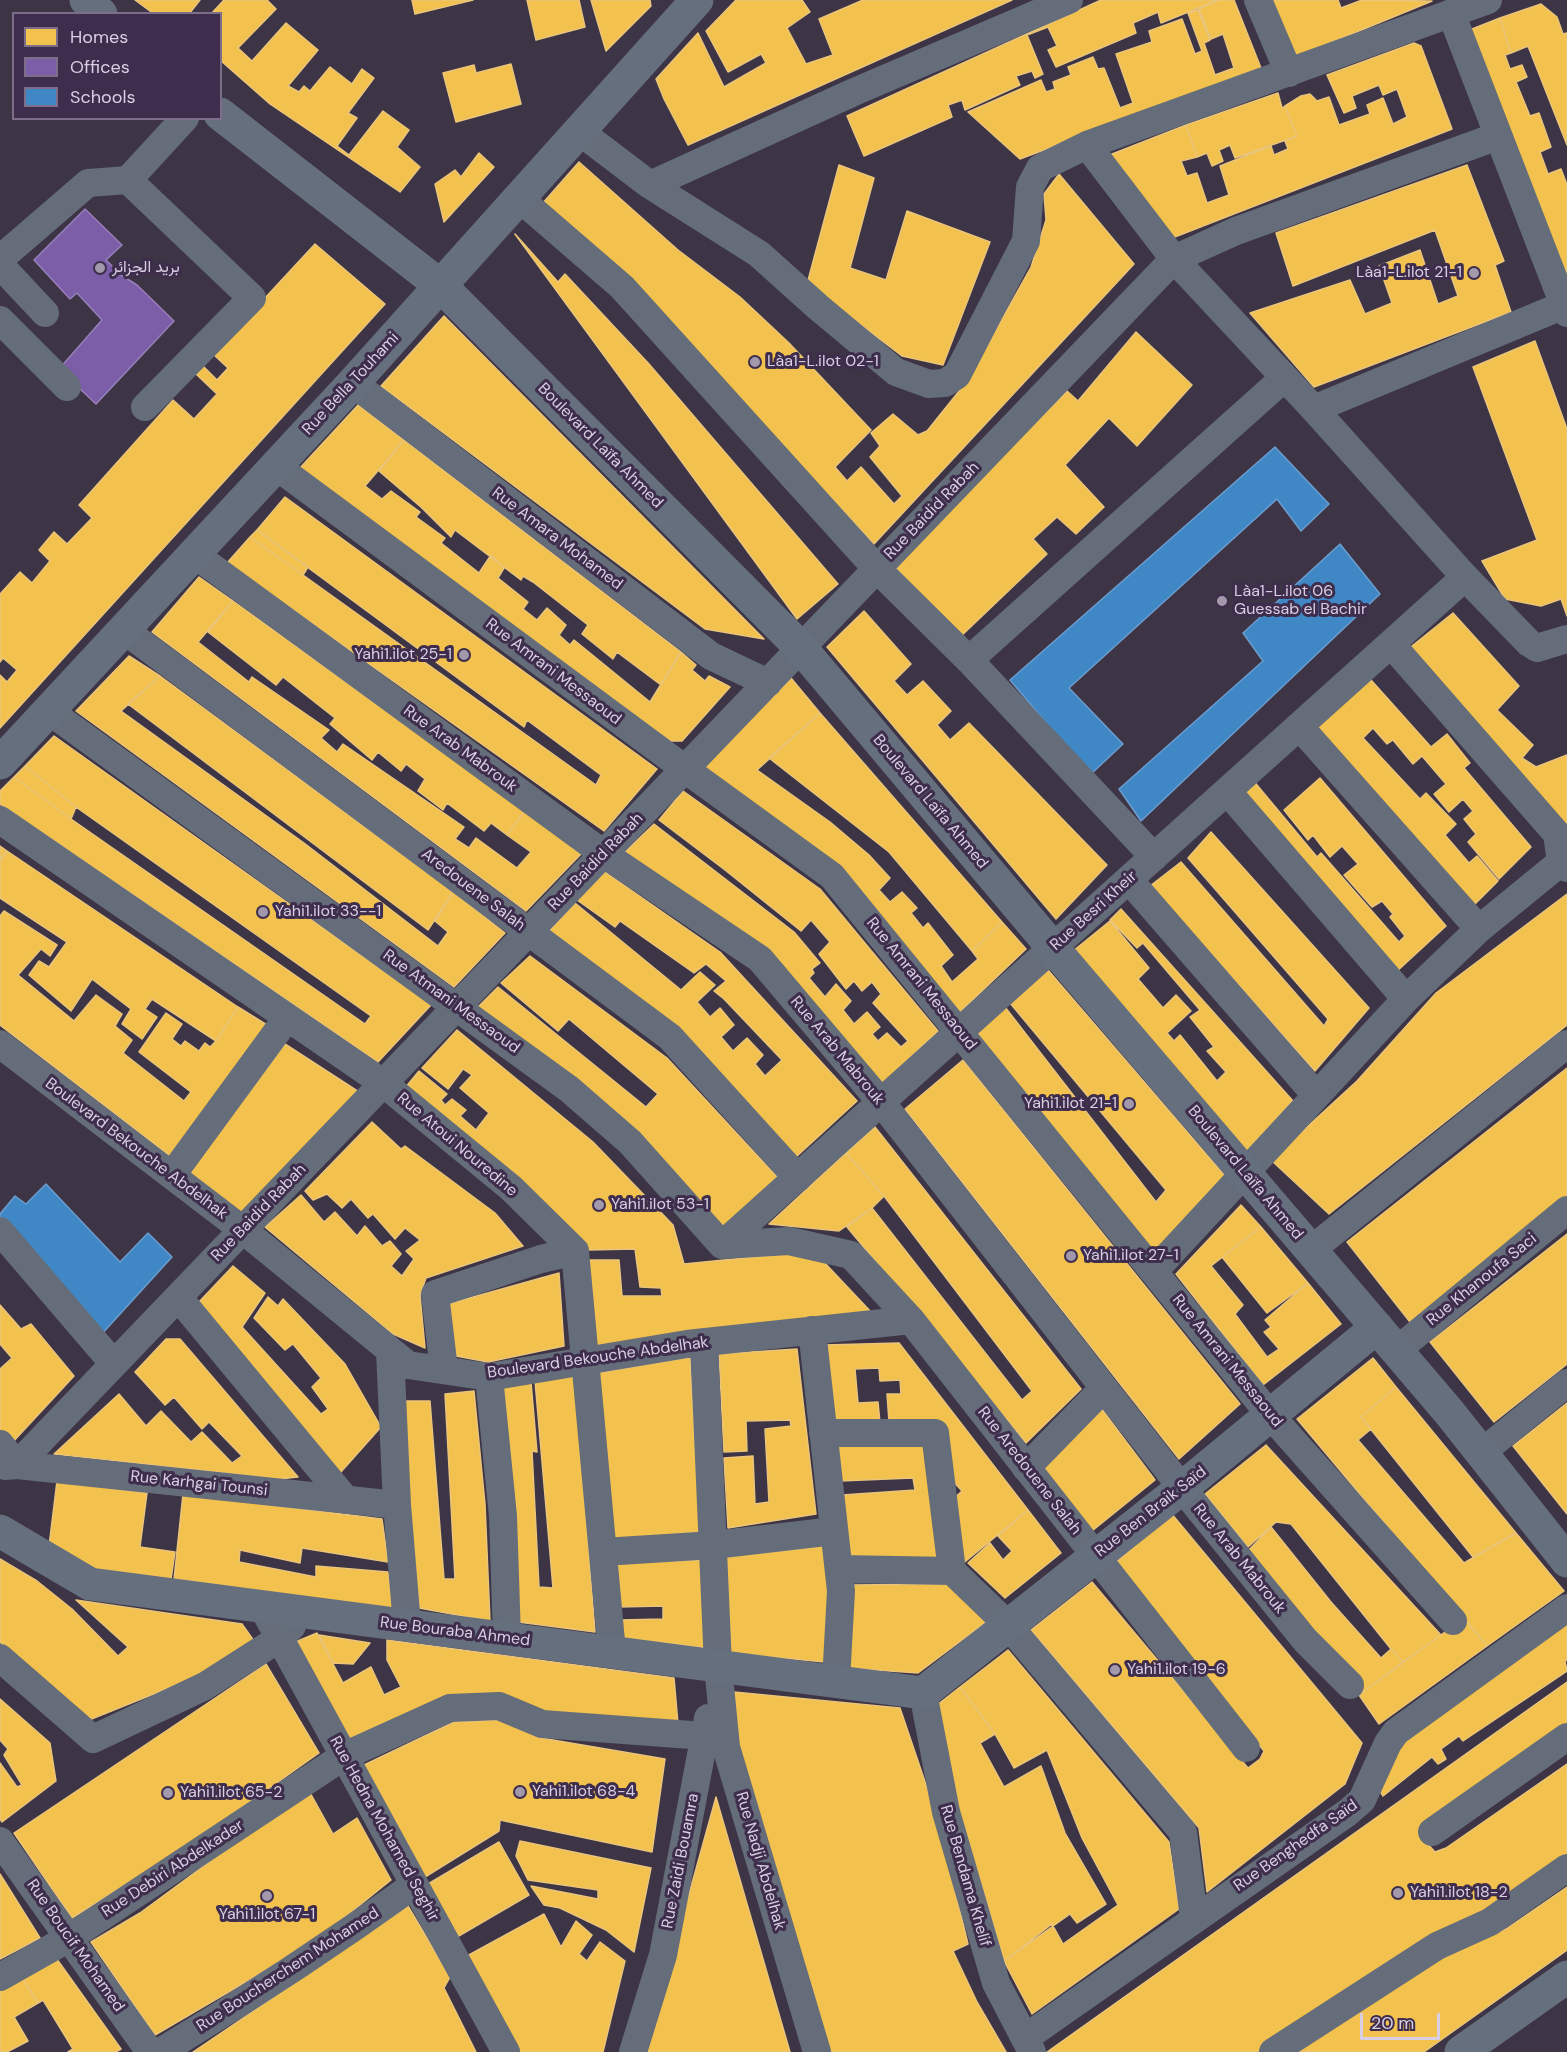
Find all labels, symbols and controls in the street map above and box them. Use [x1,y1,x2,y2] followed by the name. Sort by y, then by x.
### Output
[12,12,222,120] legend
[70,25,128,49] text: Homes
[70,55,130,79] text: Offices
[70,85,135,109] text: Schools
[112,258,180,278] place label: بريد الجزائر
[93,261,107,275] marker: بريد الجزائر
[1356,263,1462,283] place label: Làa1-L.ilot 21-1
[1467,266,1481,280] marker: Làa1-L.ilot 21-1
[299,329,403,439] street label: Rue Bella Touhami
[767,352,879,372] place label: Làa1-L.ilot 02-1
[748,355,762,369] marker: Làa1-L.ilot 02-1
[533,379,667,513] street label: Boulevard Laïfa Ahmed
[881,458,983,564] street label: Rue Baidid Rabah
[488,484,626,594] street label: Rue Amara Mohamed
[1234,582,1367,620] place label: Làa1-L.ilot 06 Guessab el Bachir
[1215,594,1229,608] marker: Làa1-L.ilot 06 Guessab el Bachir
[481,615,625,729] street label: Rue Amrani Messaoud
[354,645,452,665] place label: Yahi1.ilot 25-1
[457,648,471,662] marker: Yahi1.ilot 25-1
[399,701,521,797] street label: Rue Arab Mabrouk
[868,731,992,873] street label: Boulevard Laïfa Ahmed
[545,809,647,915] street label: Rue Baidid Rabah
[417,845,529,935] street label: Aredouene Salah
[1047,867,1141,955] street label: Rue Besri Kheir
[275,902,381,922] place label: Yahi1.ilot 33--1
[256,905,270,919] marker: Yahi1.ilot 33--1
[862,914,980,1054] street label: Rue Amrani Messaoud
[379,946,523,1058] street label: Rue Atmani Messaoud
[786,993,888,1109] street label: Rue Arab Mabrouk
[41,1074,231,1224] street label: Boulevard Bekouche Abdelhak
[393,1089,521,1201] street label: Rue Atoui Nouredine
[1024,1094,1117,1114] place label: Yahi1.ilot 21-1
[1122,1097,1136,1111] marker: Yahi1.ilot 21-1
[1183,1102,1307,1244] street label: Boulevard Laïfa Ahmed
[208,1160,310,1266] street label: Rue Baidid Rabah
[611,1195,709,1215] place label: Yahi1.ilot 53-1
[592,1198,606,1212] marker: Yahi1.ilot 53-1
[1423,1230,1541,1330] street label: Rue Khanoufa Saci
[1083,1246,1179,1266] place label: Yahi1.ilot 27-1
[1064,1249,1078,1263] marker: Yahi1.ilot 27-1
[1168,1291,1286,1431] street label: Rue Amrani Messaoud
[486,1333,710,1383] street label: Boulevard Bekouche Abdelhak
[973,1403,1085,1539] street label: Rue Aredouene Salah
[1091,1463,1211,1561] street label: Rue Ben Braik Saïd
[129,1467,269,1501] street label: Rue Karhgai Tounsi
[1189,1500,1289,1618] street label: Rue Arab Mabrouk
[379,1613,531,1651] street label: Rue Bouraba Ahmed
[1127,1660,1226,1680] place label: Yahi1.ilot 19-6
[1108,1663,1122,1677] marker: Yahi1.ilot 19-6
[325,1733,443,1925] street label: Rue Hedna Mohamed Seghir
[532,1782,635,1802] place label: Yahi1.ilot 68-4
[180,1783,282,1803] place label: Yahi1.ilot 65-2
[513,1785,527,1799] marker: Yahi1.ilot 68-4
[161,1786,175,1800] marker: Yahi1.ilot 65-2
[731,1790,789,1932] street label: Rue Nadji Abdelhak
[658,1792,704,1930] street label: Rue Zaidi Bouamra
[1230,1796,1362,1896] street label: Rue Benghedfa Saïd
[936,1803,994,1949] street label: Rue Bendama Khelif
[99,1816,247,1922] street label: Rue Debiri Abdelkader
[22,1876,128,2016] street label: Rue Boucif Mohamed
[1410,1883,1508,1903] place label: Yahi1.ilot 18-2
[1391,1886,1405,1900] marker: Yahi1.ilot 18-2
[260,1889,274,1903] marker: Yahi1.ilot 67-1
[193,1904,383,2036] street label: Rue Boucherchem Mohamed
[219,1905,315,1925] place label: Yahi1.ilot 67-1
[1363,2001,1442,2039] scale bar
[1371,2011,1414,2035] text: 20 m

